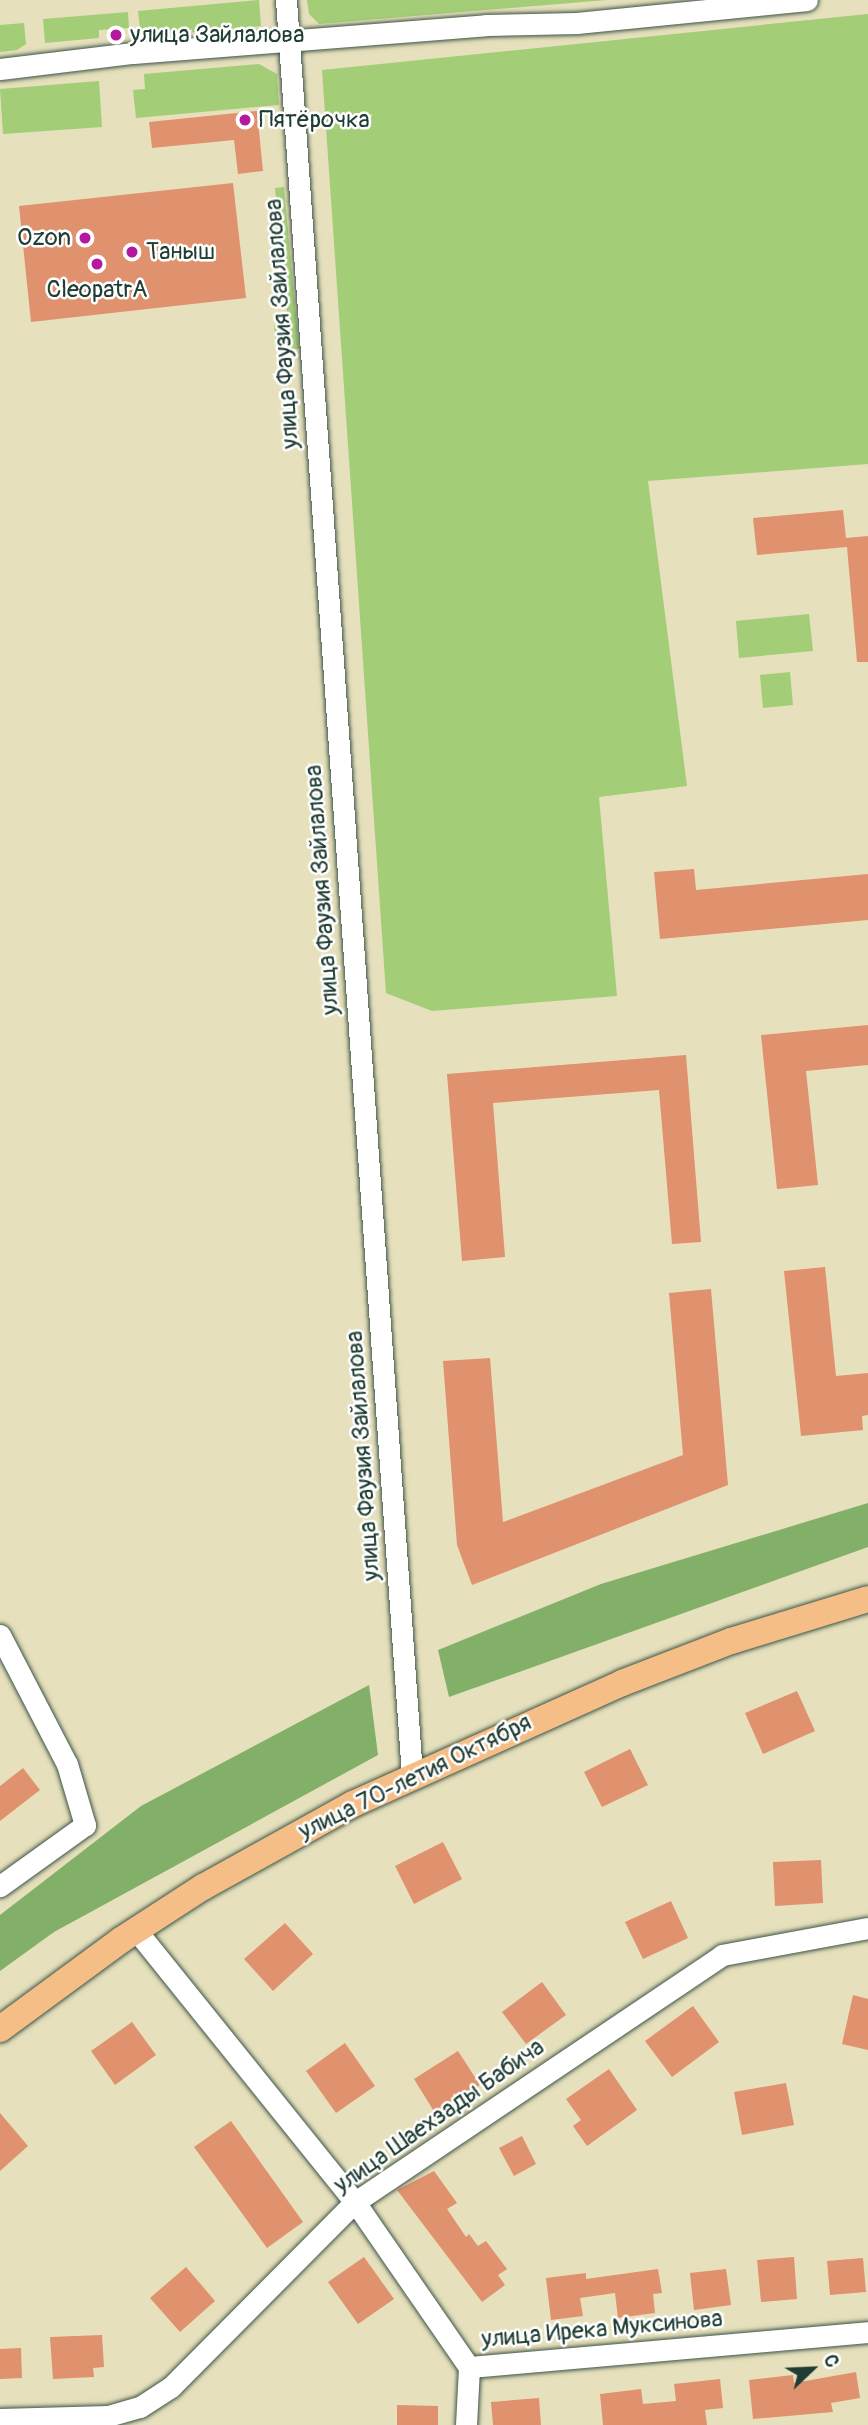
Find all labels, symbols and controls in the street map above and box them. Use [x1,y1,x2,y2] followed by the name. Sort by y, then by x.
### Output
[130,21,304,49] place label: улица Зайлалова
[108,27,124,43] marker: улица Зайлалова
[259,106,370,134] place label: Пятёрочка
[237,112,253,128] marker: Пятёрочка
[259,198,305,450] street label: улица Фаузия Зайлалова
[17,224,71,252] place label: Ozon
[77,230,93,246] marker: Ozon
[146,238,215,266] place label: Таныш
[124,244,140,260] marker: Таныш
[89,256,105,272] marker: CleopatrA
[46,276,148,304] place label: CleopatrA
[299,764,345,1016] street label: улица Фаузия Зайлалова
[340,1330,386,1582] street label: улица Фаузия Зайлалова
[294,1708,536,1846] street label: улица 70-летия Октября
[328,2033,550,2199] street label: улица Шаехзады Бабича
[480,2304,724,2354] street label: улица Ирека Муксинова
[777,2334,847,2404] north arrow
[818,2351,845,2371] text: С

